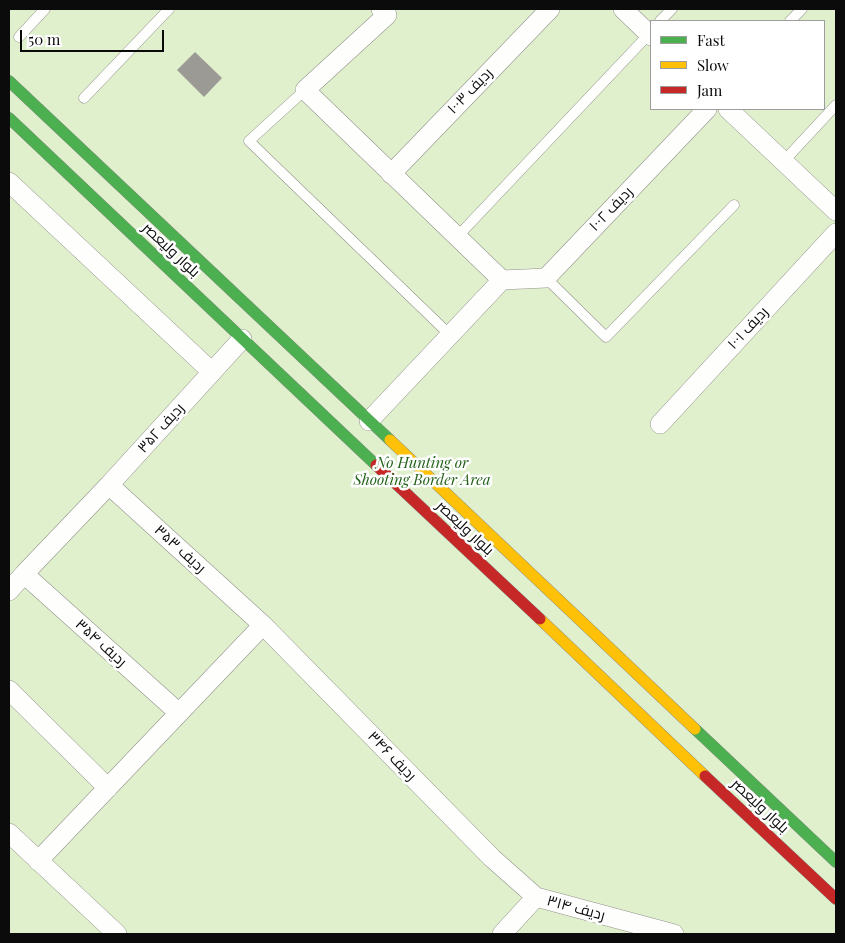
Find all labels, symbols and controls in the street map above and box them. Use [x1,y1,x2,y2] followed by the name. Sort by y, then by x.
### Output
[22,20,166,52] scale bar
[650,20,825,110] legend
[28,29,60,49] text: 50 m
[697,30,725,50] text: Fast
[697,55,729,75] text: Slow
[444,64,496,118] street label: ردیف ۱۰۰۳
[697,80,722,100] text: Jam
[585,183,637,235] street label: ردیف ۱۰۰۲
[139,219,203,281] street label: بلوار ولیعصر
[724,303,772,353] street label: ردیف ۱۰۰۱
[134,399,188,457] street label: ردیف ۳۵۲
[353,454,491,489] park label: No Hunting or Shooting Border Area
[433,497,497,559] street label: بلوار ولیعصر
[150,521,210,577] street label: ردیف ۳۵۳
[72,615,130,671] street label: ردیف ۳۵۴
[364,727,420,785] street label: ردیف ۳۴۶
[728,775,792,837] street label: بلوار ولیعصر
[545,892,607,924] street label: ردیف ۳۱۴

